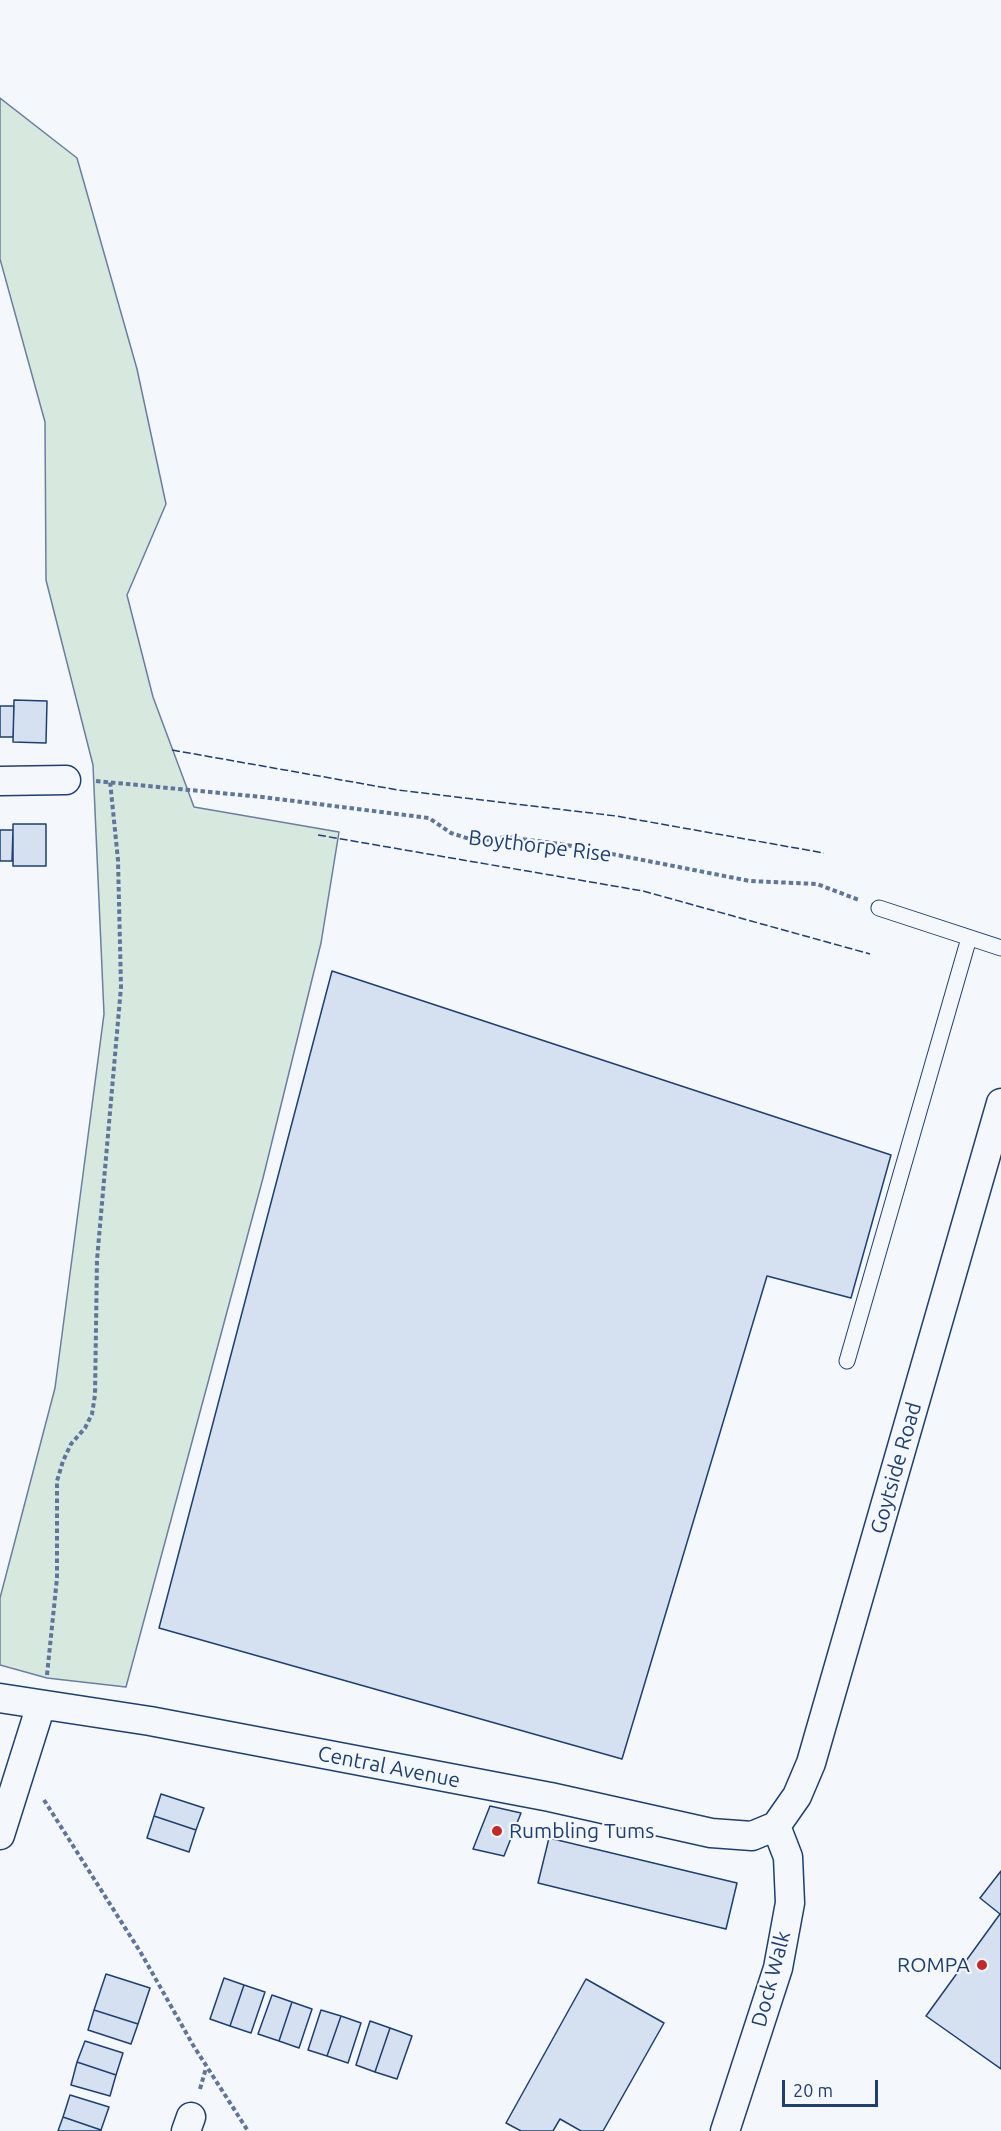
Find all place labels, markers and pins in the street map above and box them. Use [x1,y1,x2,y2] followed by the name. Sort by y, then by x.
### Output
[509,1818,654,1844] place label: Rumbling Tums
[490,1824,504,1838] marker: Rumbling Tums
[897,1952,970,1978] place label: ROMPA
[975,1958,989,1972] marker: ROMPA

